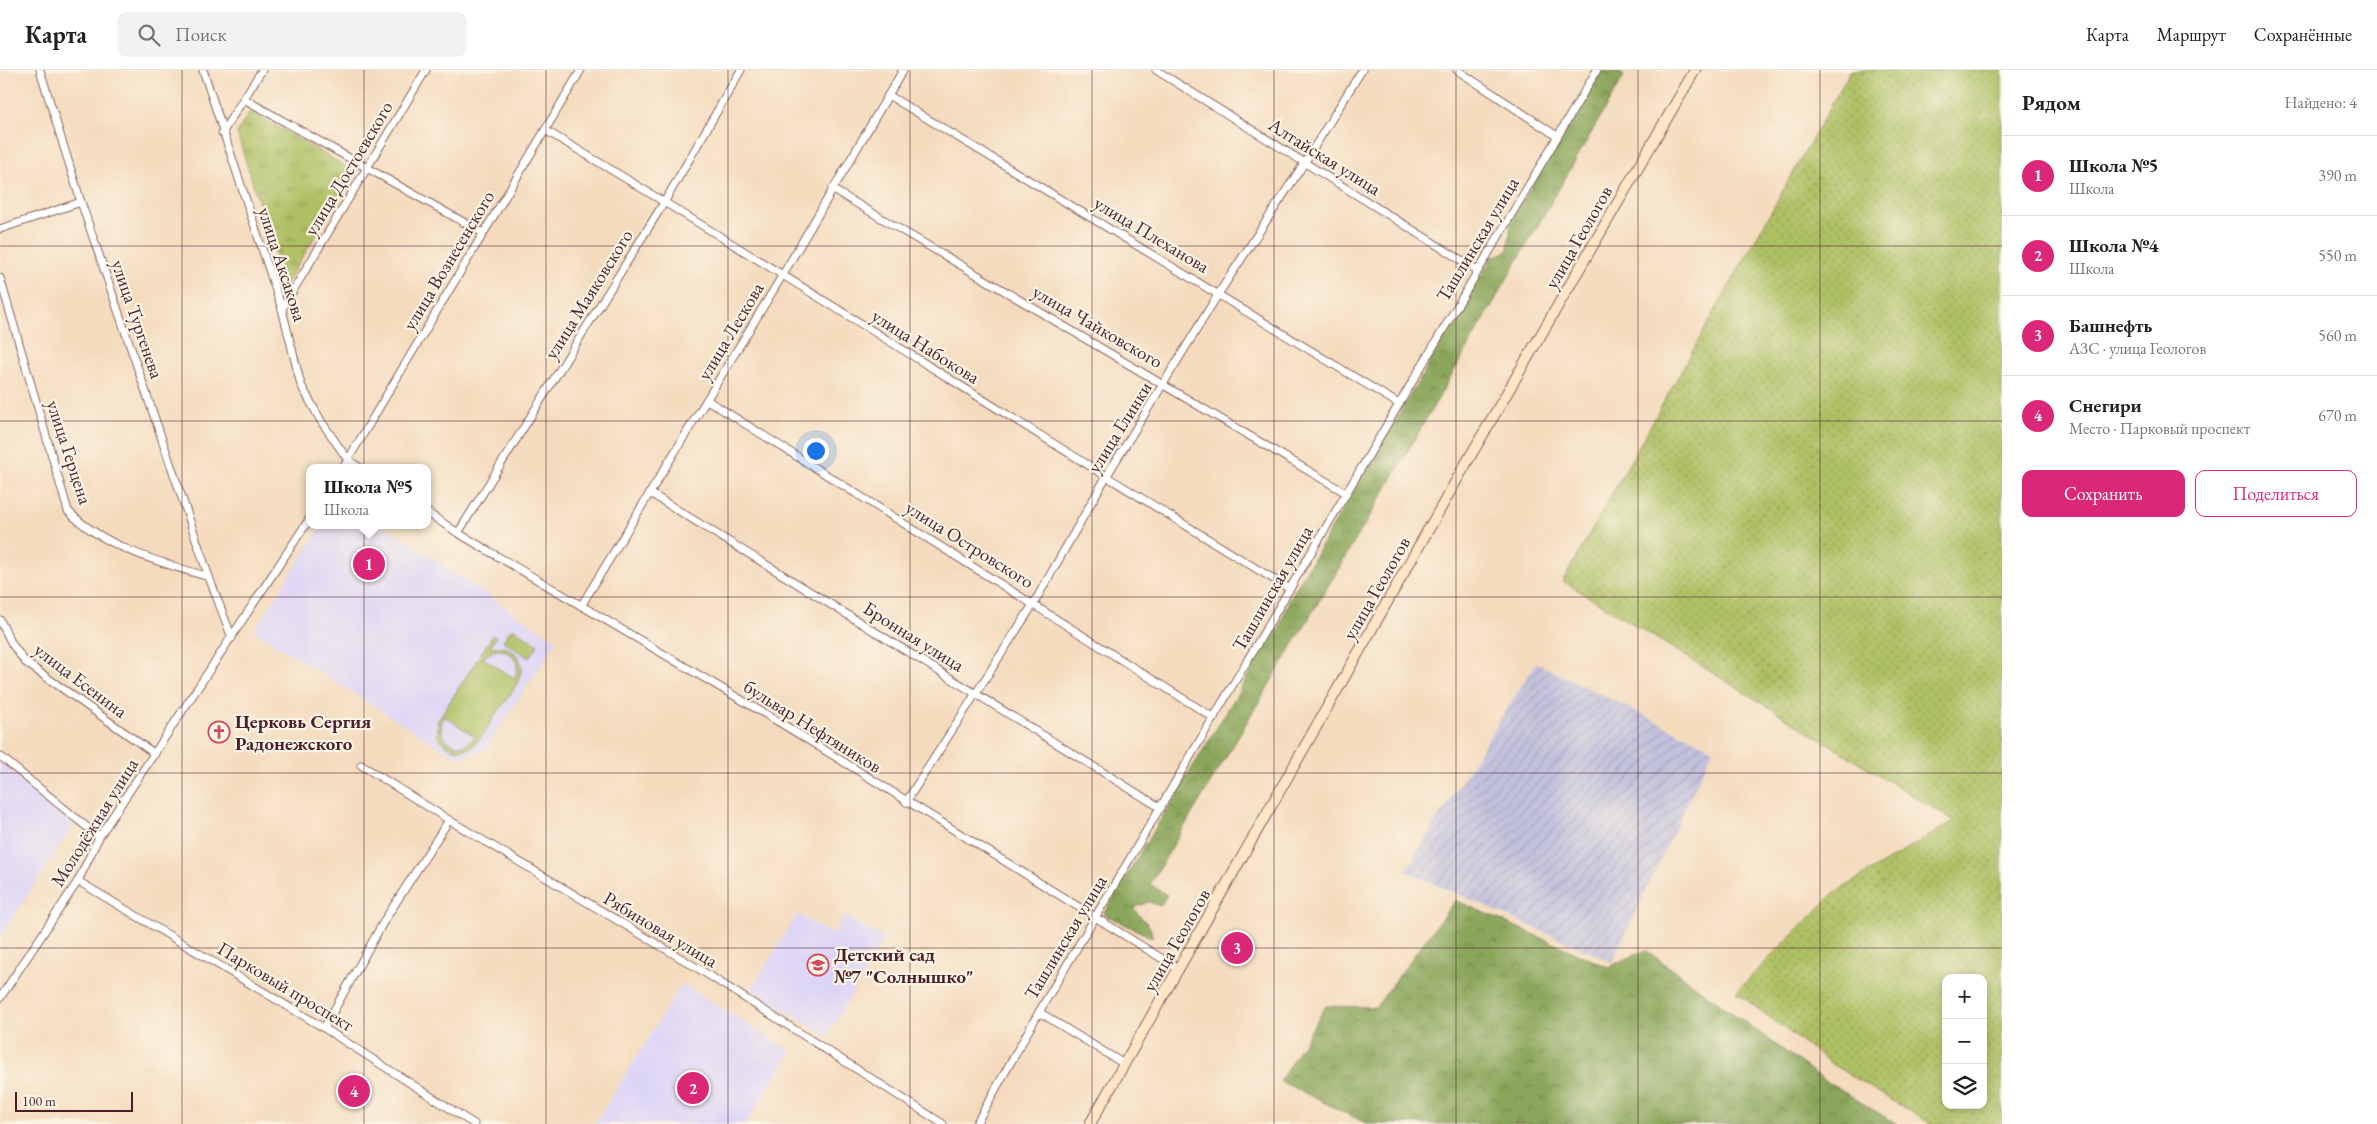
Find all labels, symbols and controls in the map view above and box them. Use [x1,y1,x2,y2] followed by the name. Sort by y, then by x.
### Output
[117,12,467,57] search box
[25,19,87,50] text: Карта
[135,21,163,49] icon: search
[175,22,227,47] text: Поиск
[2086,23,2129,46] text: Карта
[2157,23,2226,46] text: Маршрут
[2254,23,2352,46] text: Сохранённые
[2022,89,2081,116] text: Рядом
[2285,92,2357,113] text: Найдено: 4
[298,96,399,240] street label: улица Достоевского
[1263,111,1386,201] street label: Алтайская улица
[2069,153,2159,178] text: Школа №5
[2034,165,2042,186] text: 1
[2318,165,2357,186] text: 390 m
[1430,172,1525,306] street label: Ташлинская улица
[2069,178,2114,199] text: Школа
[1539,181,1618,293] street label: улица Геологов
[397,186,500,335] street label: улица Вознесенского
[1089,190,1214,279] street label: улица Плеханова
[252,204,313,325] street label: улица Аксакова
[538,225,638,364] street label: улица Маяковского
[2069,233,2159,258] text: Школа №4
[2034,245,2042,266] text: 2
[2318,245,2357,266] text: 550 m
[105,256,170,382] street label: улица Тургенева
[2069,258,2114,279] text: Школа
[691,277,770,385] street label: улица Лескова
[1028,279,1167,374] street label: улица Чайковского
[867,303,985,390] street label: улица Набокова
[2069,313,2153,338] text: Башнефть
[2034,325,2042,346] text: 3
[2318,325,2357,346] text: 560 m
[2069,338,2206,359] text: АЗС · улица Геологов
[1081,377,1157,478] street label: улица Глинки
[2069,393,2142,418] text: Снегири
[41,397,98,508] street label: улица Герцена
[2034,405,2042,426] text: 4
[2318,405,2357,426] text: 670 m
[2069,418,2250,439] text: Место · Парковый проспект
[803,438,829,464] your location
[306,464,431,529] popup
[2022,470,2185,517] button: Сохранить
[2195,470,2357,517] button: Поделиться
[324,474,413,499] text: Школа №5
[901,495,1039,594] street label: улица Островского
[324,499,369,520] text: Школа
[1226,521,1319,656] street label: Ташлинская улица
[1337,532,1416,644] street label: улица Геологов
[353,545,385,583] pin: 1
[859,595,969,678] street label: Бронная улица
[29,637,133,724] street label: улица Есенина
[739,674,886,779] street label: бульвар Нефтяников
[235,709,371,756] place label: Церковь Сергия Радонежского
[207,720,231,744] church icon: Церковь Сергия Радонежского
[45,753,144,891] street label: Молодёжная улица
[1018,870,1113,1004] street label: Ташлинская улица
[1137,884,1216,996] street label: улица Геологов
[599,885,723,974] street label: Рябиновая улица
[1221,929,1253,967] pin: 3
[213,936,359,1037] street label: Парковый проспект
[834,942,974,989] place label: Детский сад №7 "Солнышко"
[806,953,830,977] school or university icon: Детский сад №7 "Солнышко"
[1942,974,1987,1109] map controls
[1942,974,1987,1019] button: +
[1942,1019,1987,1064] button: −
[1942,1064,1987,1109] button: layers
[677,1069,709,1107] pin: 2
[338,1072,370,1110] pin: 4
[15,1089,132,1112] scale bar
[22,1092,56,1110] text: 100 m

